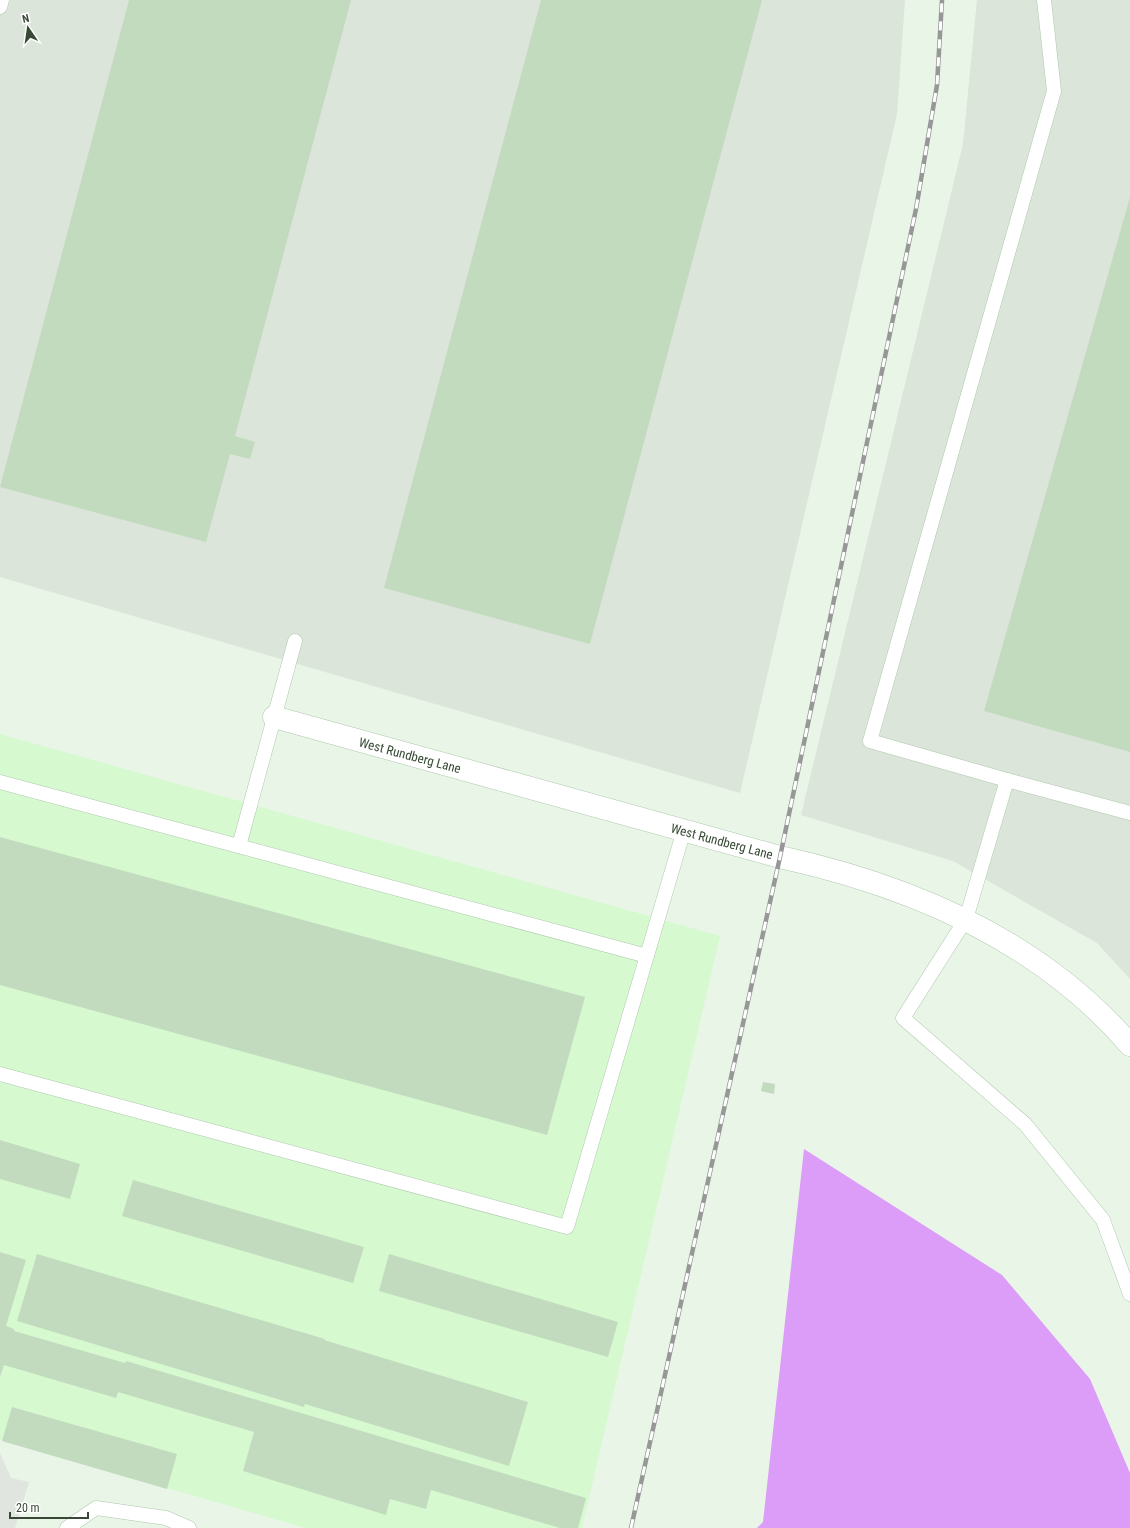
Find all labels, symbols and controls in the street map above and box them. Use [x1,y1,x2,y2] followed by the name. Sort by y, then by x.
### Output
[8,8,48,48] north arrow
[21,12,31,26] text: N
[357,735,463,776] street label: West Rundberg Lane
[669,821,775,862] street label: West Rundberg Lane
[10,1494,88,1520] scale bar
[16,1501,40,1515] text: 20 m

